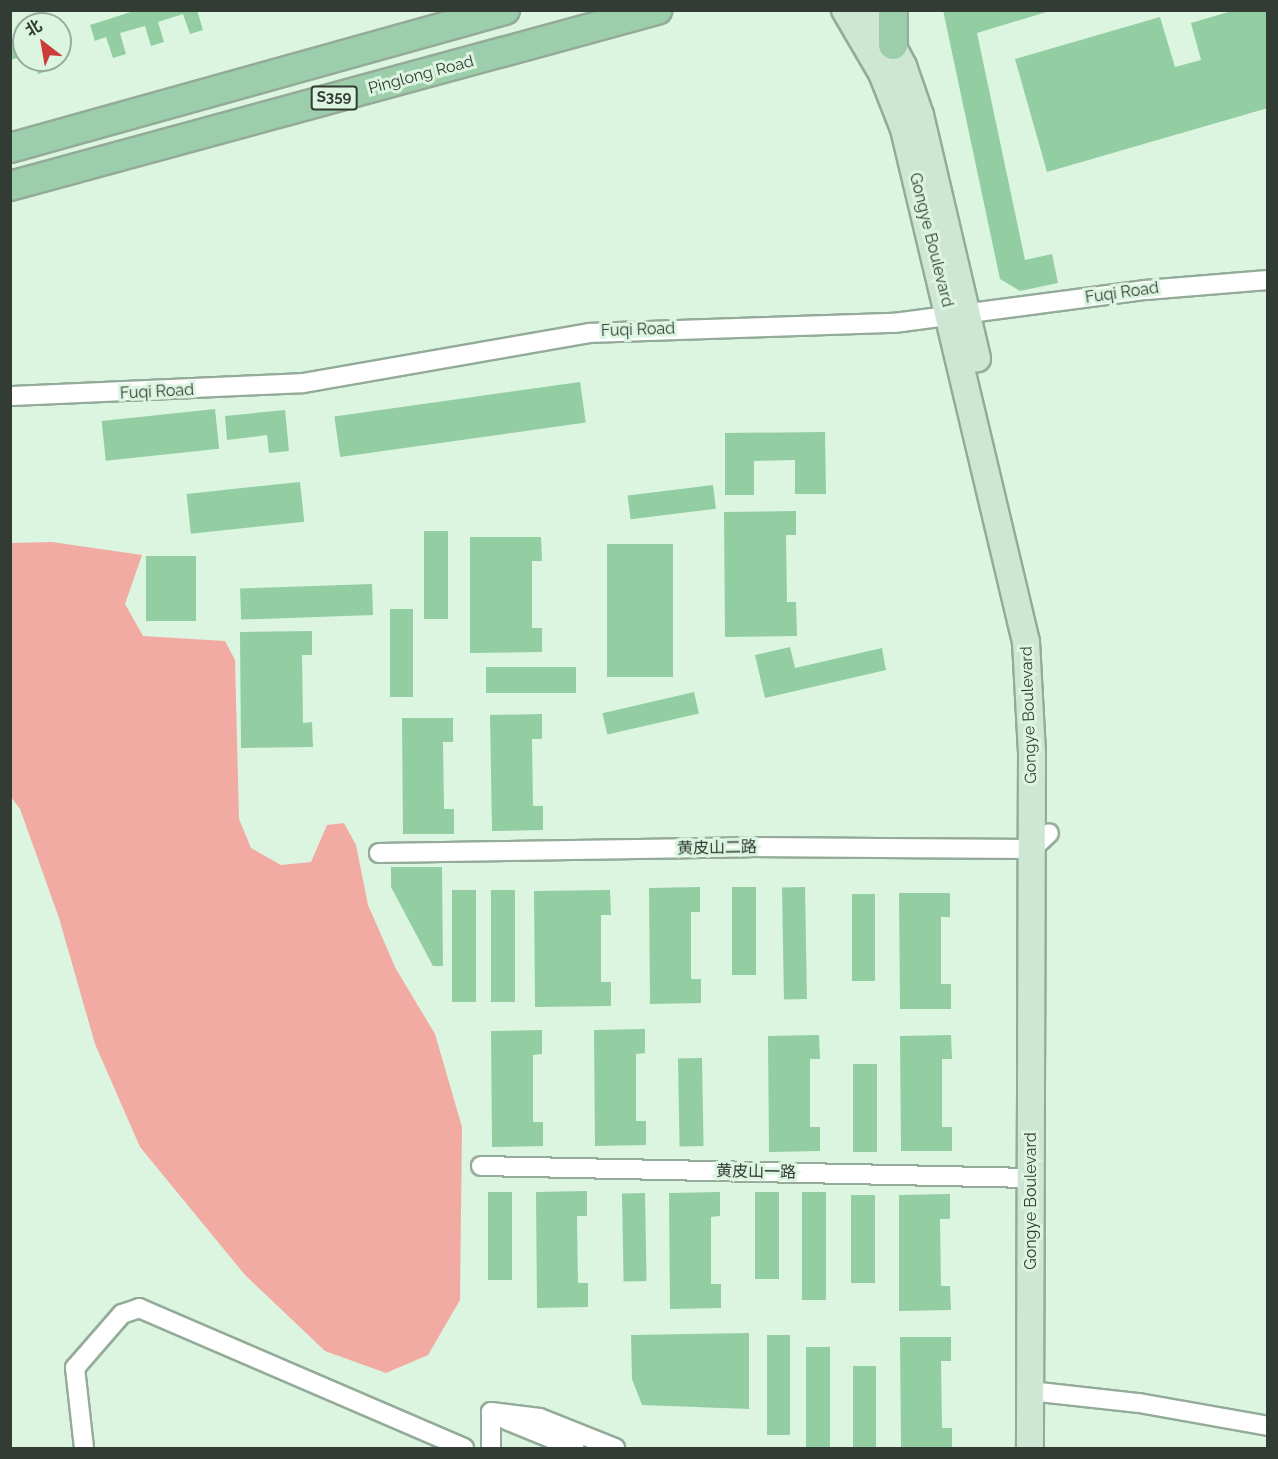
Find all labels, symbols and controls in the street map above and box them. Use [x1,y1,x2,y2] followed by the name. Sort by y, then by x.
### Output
[12,12,72,72] north arrow
[22,16,45,40] text: 北
[366,52,476,98] street label: Pinglong Road
[310,86,358,110] road number: S359
[905,171,957,309] street label: Gongye Boulevard
[1084,278,1160,308] street label: Fuqi Road
[601,319,675,341] street label: Fuqi Road
[119,380,195,404] street label: Fuqi Road
[1017,646,1041,784] street label: Gongye Boulevard
[677,838,757,858] street label: 黄皮山二路
[1021,1132,1041,1270] street label: Gongye Boulevard
[716,1162,796,1182] street label: 黄皮山一路

